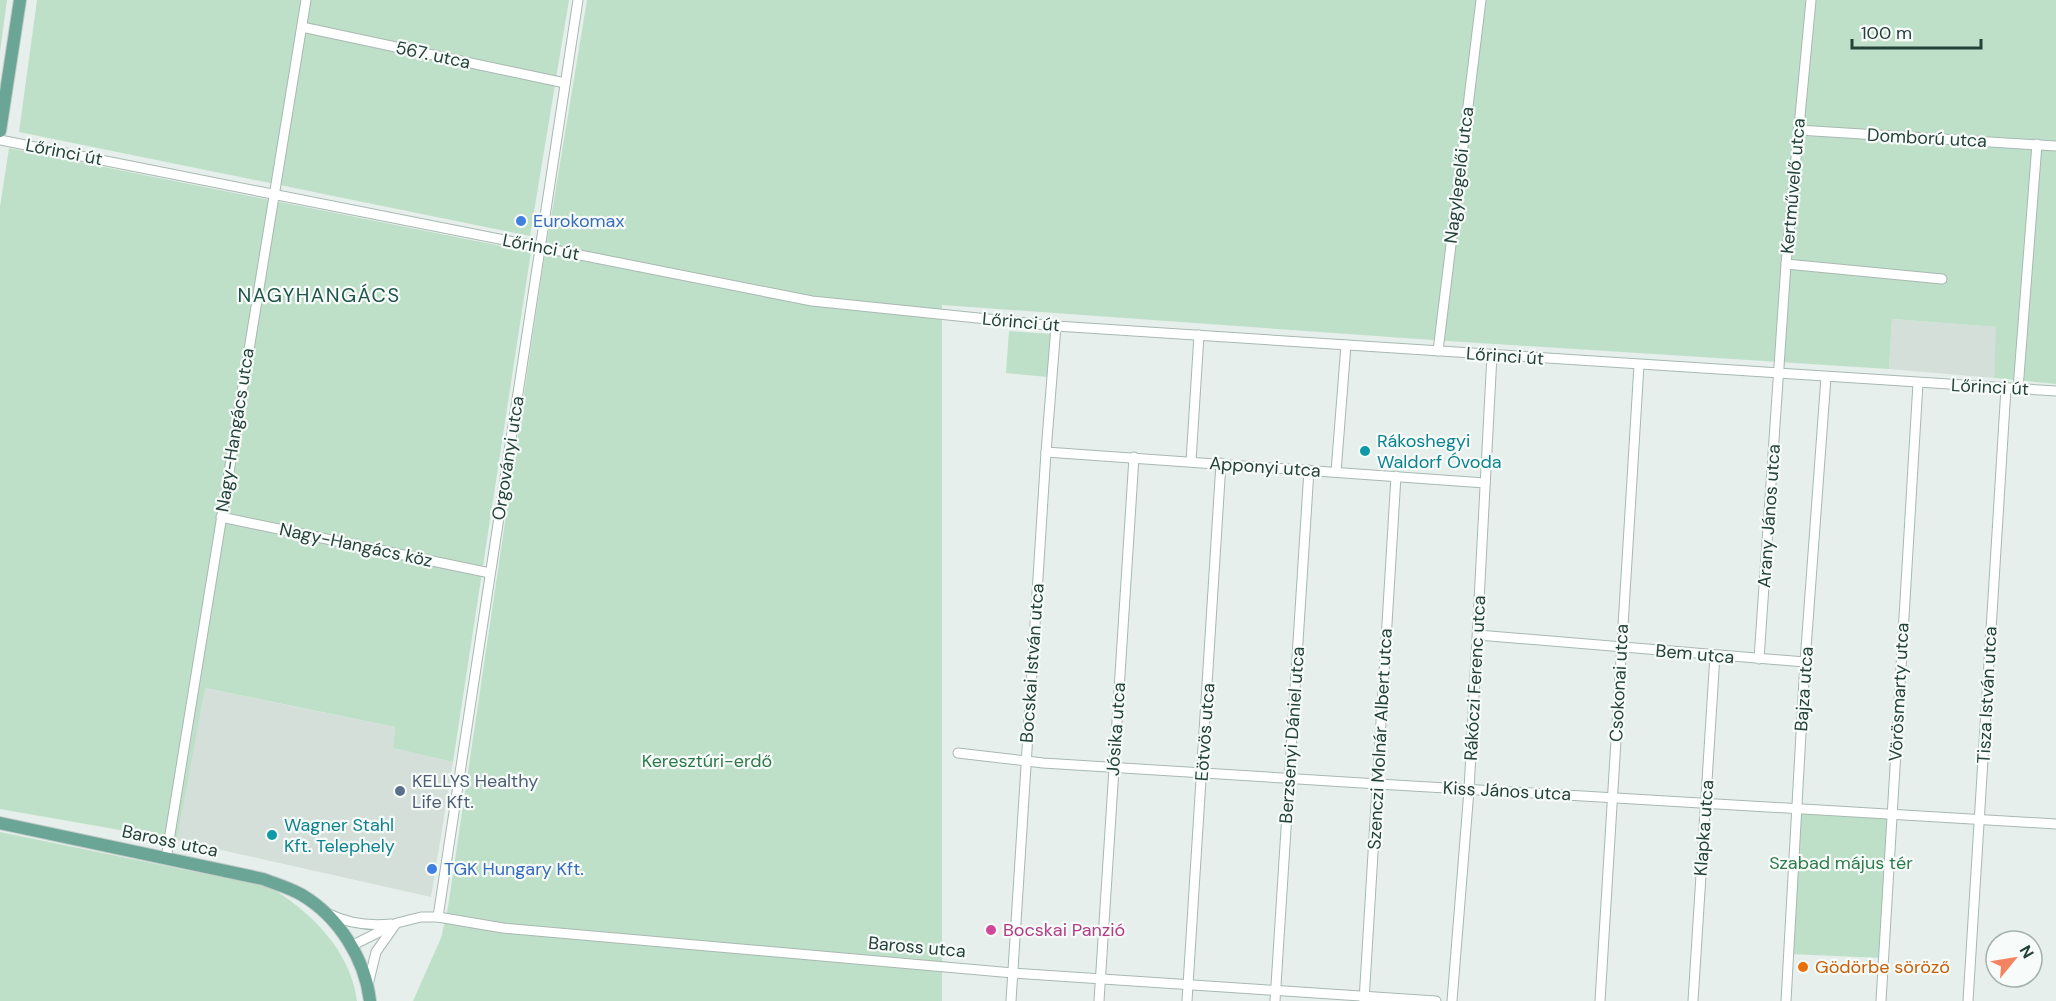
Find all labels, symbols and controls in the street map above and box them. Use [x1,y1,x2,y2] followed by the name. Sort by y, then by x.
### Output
[1852,12,1981,50] scale bar
[1861,21,1912,45] text: 100 m
[393,35,473,75] street label: 567. utca
[1439,105,1479,245] street label: Nagylegelői utca
[1775,117,1811,255] street label: Kertművelő utca
[1866,123,1988,153] street label: Domború utca
[23,133,105,171] street label: Lőrinci út
[533,209,624,233] place label: Eurokomax
[514,214,528,228] marker: Eurokomax
[500,228,582,266] street label: Lőrinci út
[237,282,401,308] district label: NAGYHANGÁCS
[981,307,1061,337] street label: Lőrinci út
[1465,341,1545,371] street label: Lőrinci út
[210,346,260,514] street label: Nagy-Hangács utca
[1950,373,2030,401] street label: Lőrinci út
[486,394,530,522] street label: Orgoványi utca
[1377,429,1502,474] place label: Rákoshegyi Waldorf Óvoda
[1752,443,1786,589] street label: Arany János utca
[1358,444,1372,458] marker: Rákoshegyi Waldorf Óvoda
[1209,451,1321,483] street label: Apponyi utca
[277,517,435,573] street label: Nagy-Hangács köz
[1014,582,1050,744] street label: Bocskai István utca
[1459,595,1491,761] street label: Rákóczi Ferenc utca
[1883,622,1915,762] street label: Vörösmarty utca
[1604,623,1634,743] street label: Csokonai utca
[1971,626,2003,764] street label: Tisza István utca
[1362,628,1398,850] street label: Szenczi Molnár Albert utca
[1655,639,1735,669] street label: Bem utca
[1274,646,1310,824] street label: Berzsenyi Dániel utca
[1789,646,1819,732] street label: Bajza utca
[1101,681,1131,777] street label: Jósika utca
[1190,682,1220,782] street label: Eötvös utca
[642,749,772,773] park label: Keresztúri-erdő
[412,769,538,814] place label: KELLYS Healthy Life Kft.
[1442,776,1572,806] street label: Kiss János utca
[1689,779,1719,877] street label: Klapka utca
[393,784,407,798] marker: KELLYS Healthy Life Kft.
[284,813,395,858] place label: Wagner Stahl Kft. Telephely
[120,819,220,863] street label: Baross utca
[265,828,279,842] marker: Wagner Stahl Kft. Telephely
[1769,851,1913,875] park label: Szabad május tér
[444,857,584,881] place label: TGK Hungary Kft.
[425,862,439,876] marker: TGK Hungary Kft.
[1003,918,1125,942] place label: Bocskai Panzió
[984,923,998,937] marker: Bocskai Panzió
[1984,929,2044,989] north arrow
[867,931,967,963] street label: Baross utca
[2015,941,2039,962] text: N
[1815,955,1950,979] place label: Gödörbe söröző
[1796,960,1810,974] marker: Gödörbe söröző

